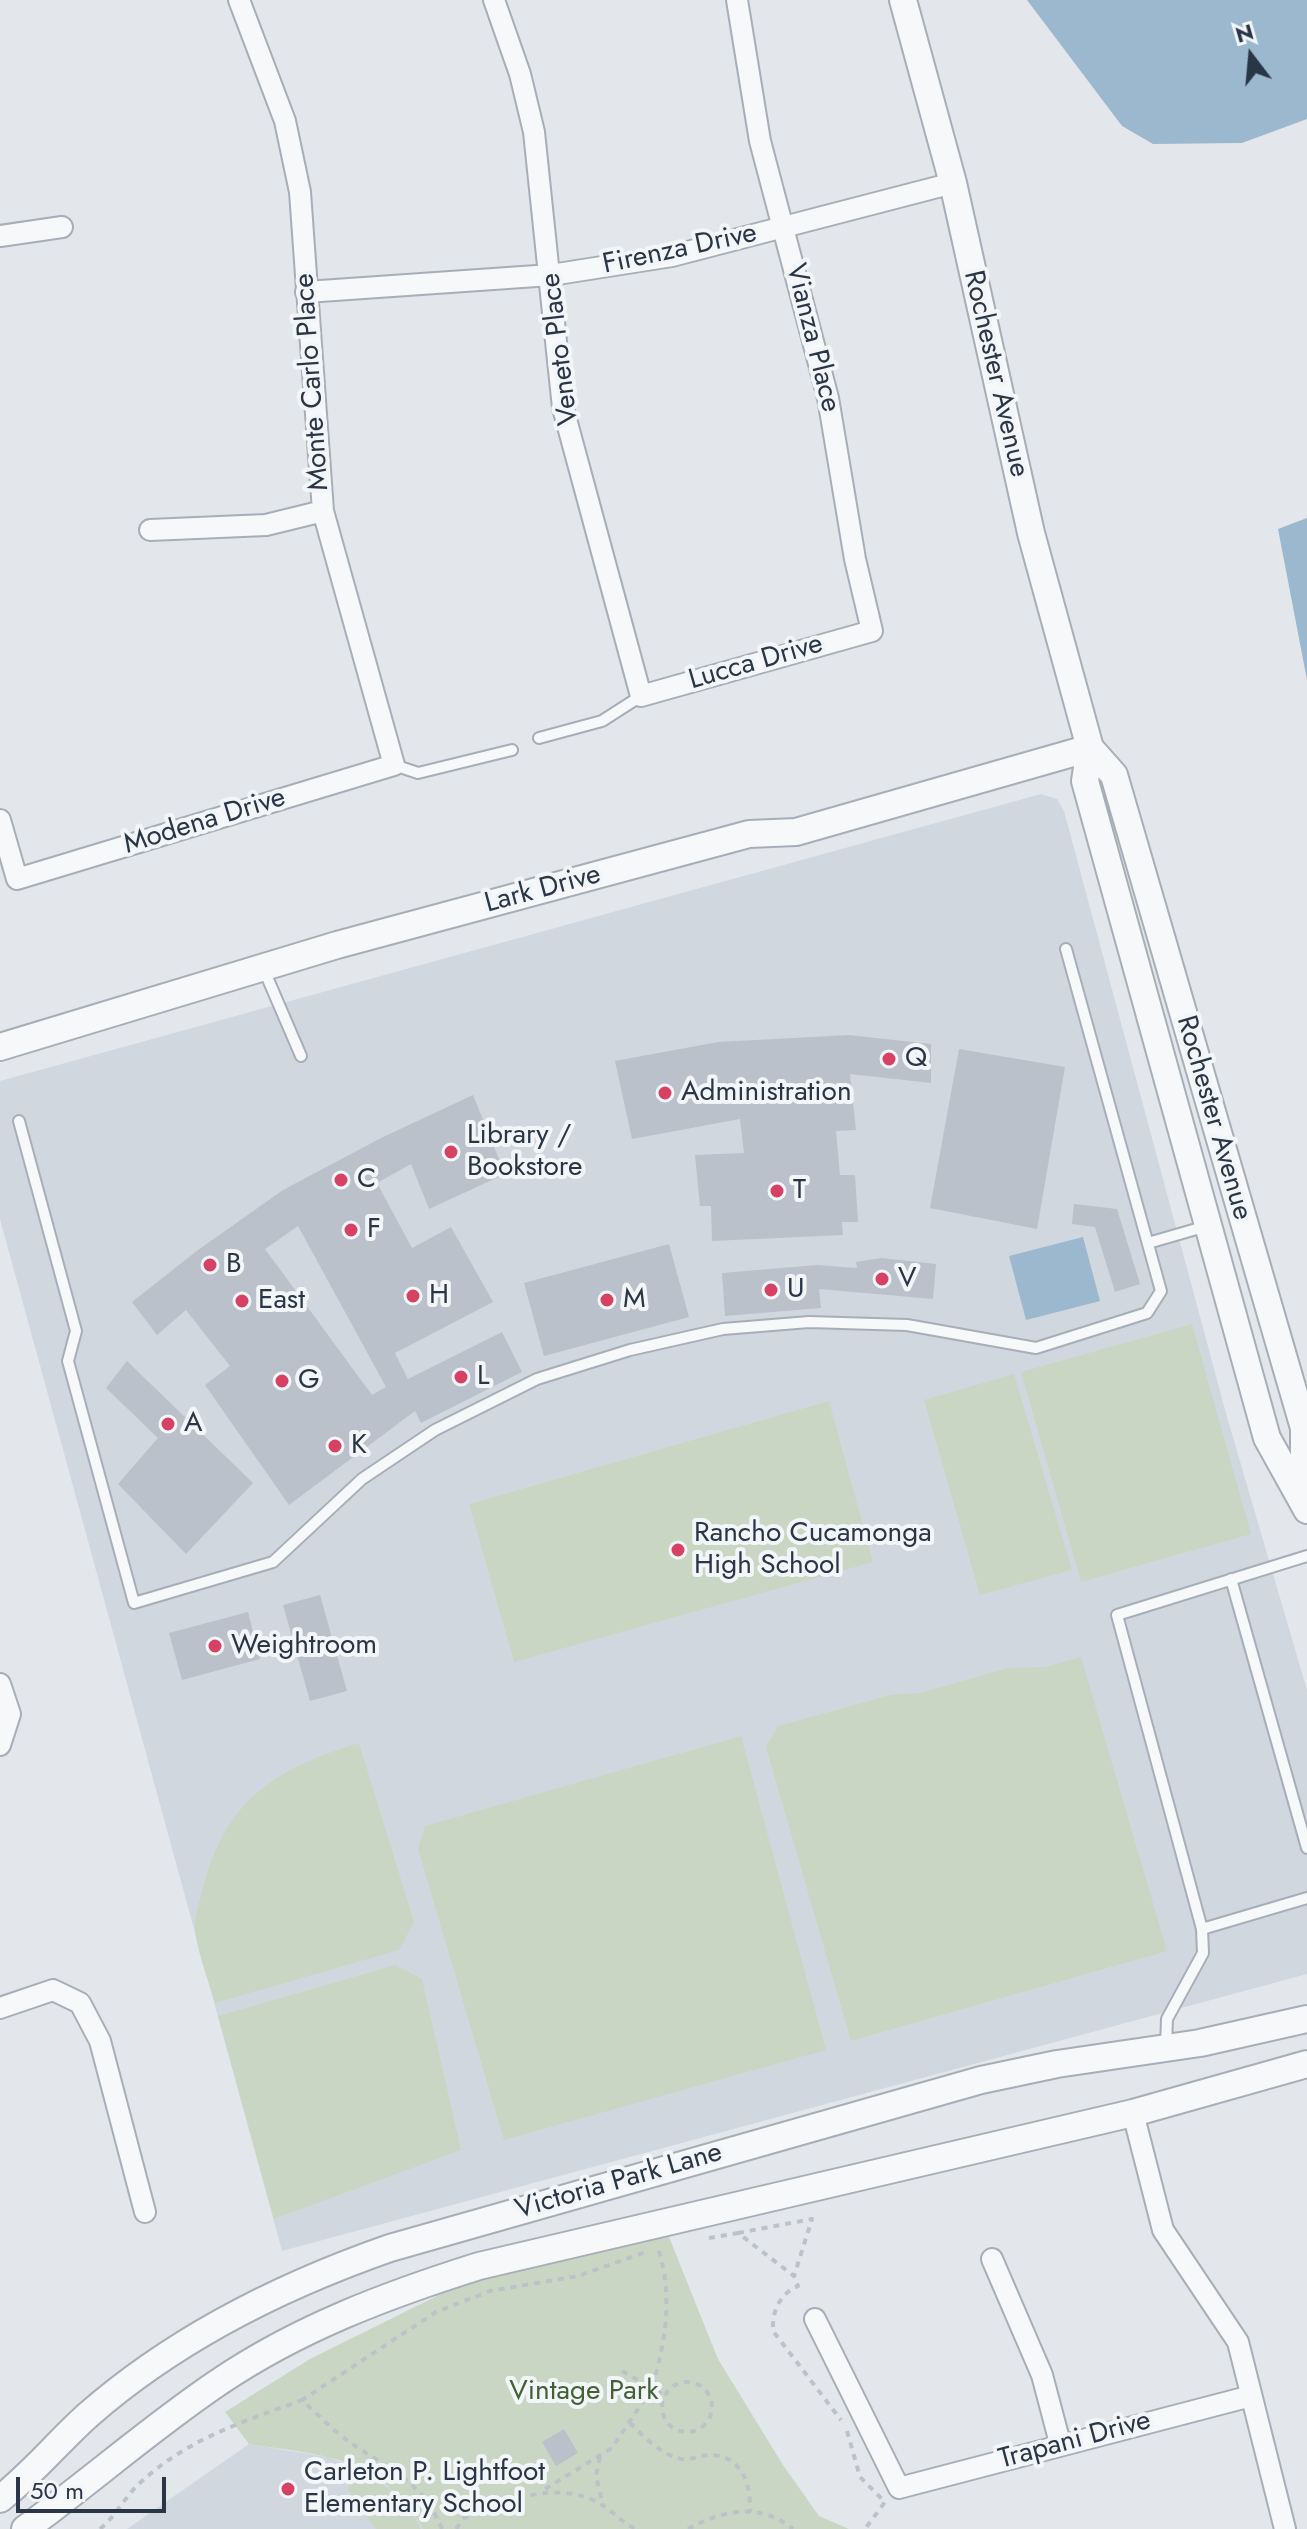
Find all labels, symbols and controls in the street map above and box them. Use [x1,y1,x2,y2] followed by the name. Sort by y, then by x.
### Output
[1232,15,1257,51] text: N
[1211,16,1291,96] north arrow
[600,217,760,283] street label: Firenza Drive
[777,260,847,416] street label: Vianza Place
[955,267,1035,481] street label: Rochester Avenue
[535,271,587,427] street label: Veneto Place
[289,272,337,492] street label: Monte Carlo Place
[685,628,827,698] street label: Lucca Drive
[120,781,290,863] street label: Modena Drive
[481,858,605,922] street label: Lark Drive
[1168,1012,1258,1224] street label: Rochester Avenue
[905,1042,927,1076] place label: Q
[880,1050,898,1068] marker: Q
[681,1076,852,1110] place label: Administration
[656,1084,674,1102] marker: Administration
[467,1119,582,1185] place label: Library / Bookstore
[442,1143,460,1161] marker: Library / Bookstore
[357,1163,376,1197] place label: C
[332,1171,350,1189] marker: C
[793,1174,806,1208] place label: T
[768,1182,786,1200] marker: T
[367,1213,381,1247] place label: F
[342,1221,360,1239] marker: F
[226,1248,242,1282] place label: B
[201,1256,219,1274] marker: B
[898,1262,916,1296] place label: V
[873,1270,891,1288] marker: V
[787,1273,805,1307] place label: U
[429,1279,449,1313] place label: H
[762,1281,780,1299] marker: U
[623,1283,646,1317] place label: M
[258,1284,305,1318] place label: East
[404,1287,422,1305] marker: H
[598,1291,616,1309] marker: M
[233,1292,251,1310] marker: East
[477,1360,490,1394] place label: L
[298,1364,320,1398] place label: G
[452,1368,470,1386] marker: L
[273,1372,291,1390] marker: G
[184,1407,202,1441] place label: A
[159,1415,177,1433] marker: A
[351,1429,367,1463] place label: K
[326,1437,344,1455] marker: K
[694,1517,932,1583] place label: Rancho Cucamonga High School
[669,1541,687,1559] marker: Rancho Cucamonga High School
[231,1629,377,1663] place label: Weightroom
[206,1637,224,1655] marker: Weightroom
[512,2136,726,2228] street label: Victoria Park Lane
[509,2375,659,2409] park label: Vintage Park
[995,2405,1155,2477] street label: Trapani Drive
[304,2456,545,2522] place label: Carleton P. Lightfoot Elementary School
[20,2461,170,2511] scale bar
[30,2473,84,2508] text: 50 m
[279,2480,297,2498] marker: Carleton P. Lightfoot Elementary School

